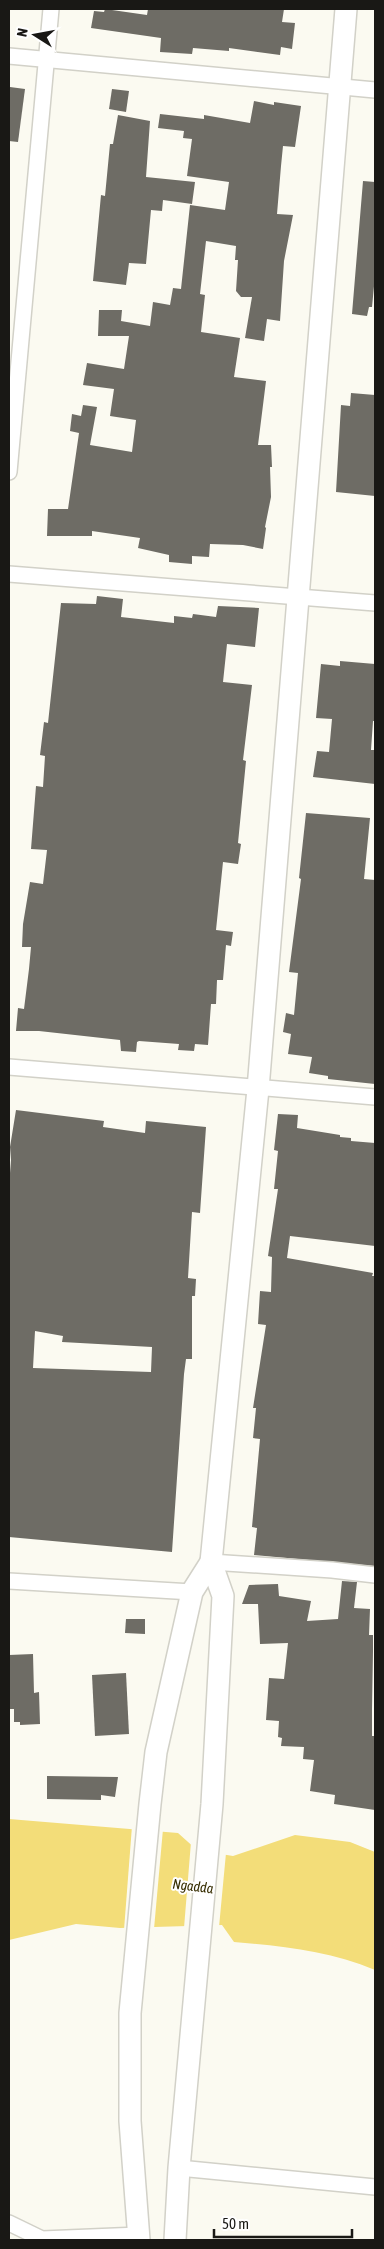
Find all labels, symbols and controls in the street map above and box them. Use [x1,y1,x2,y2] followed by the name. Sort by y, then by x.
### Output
[10,10,60,60] north arrow
[14,27,31,38] text: N
[172,1876,215,1896] water label: Ngadda
[214,2206,352,2238] scale bar
[222,2215,249,2232] text: 50 m

